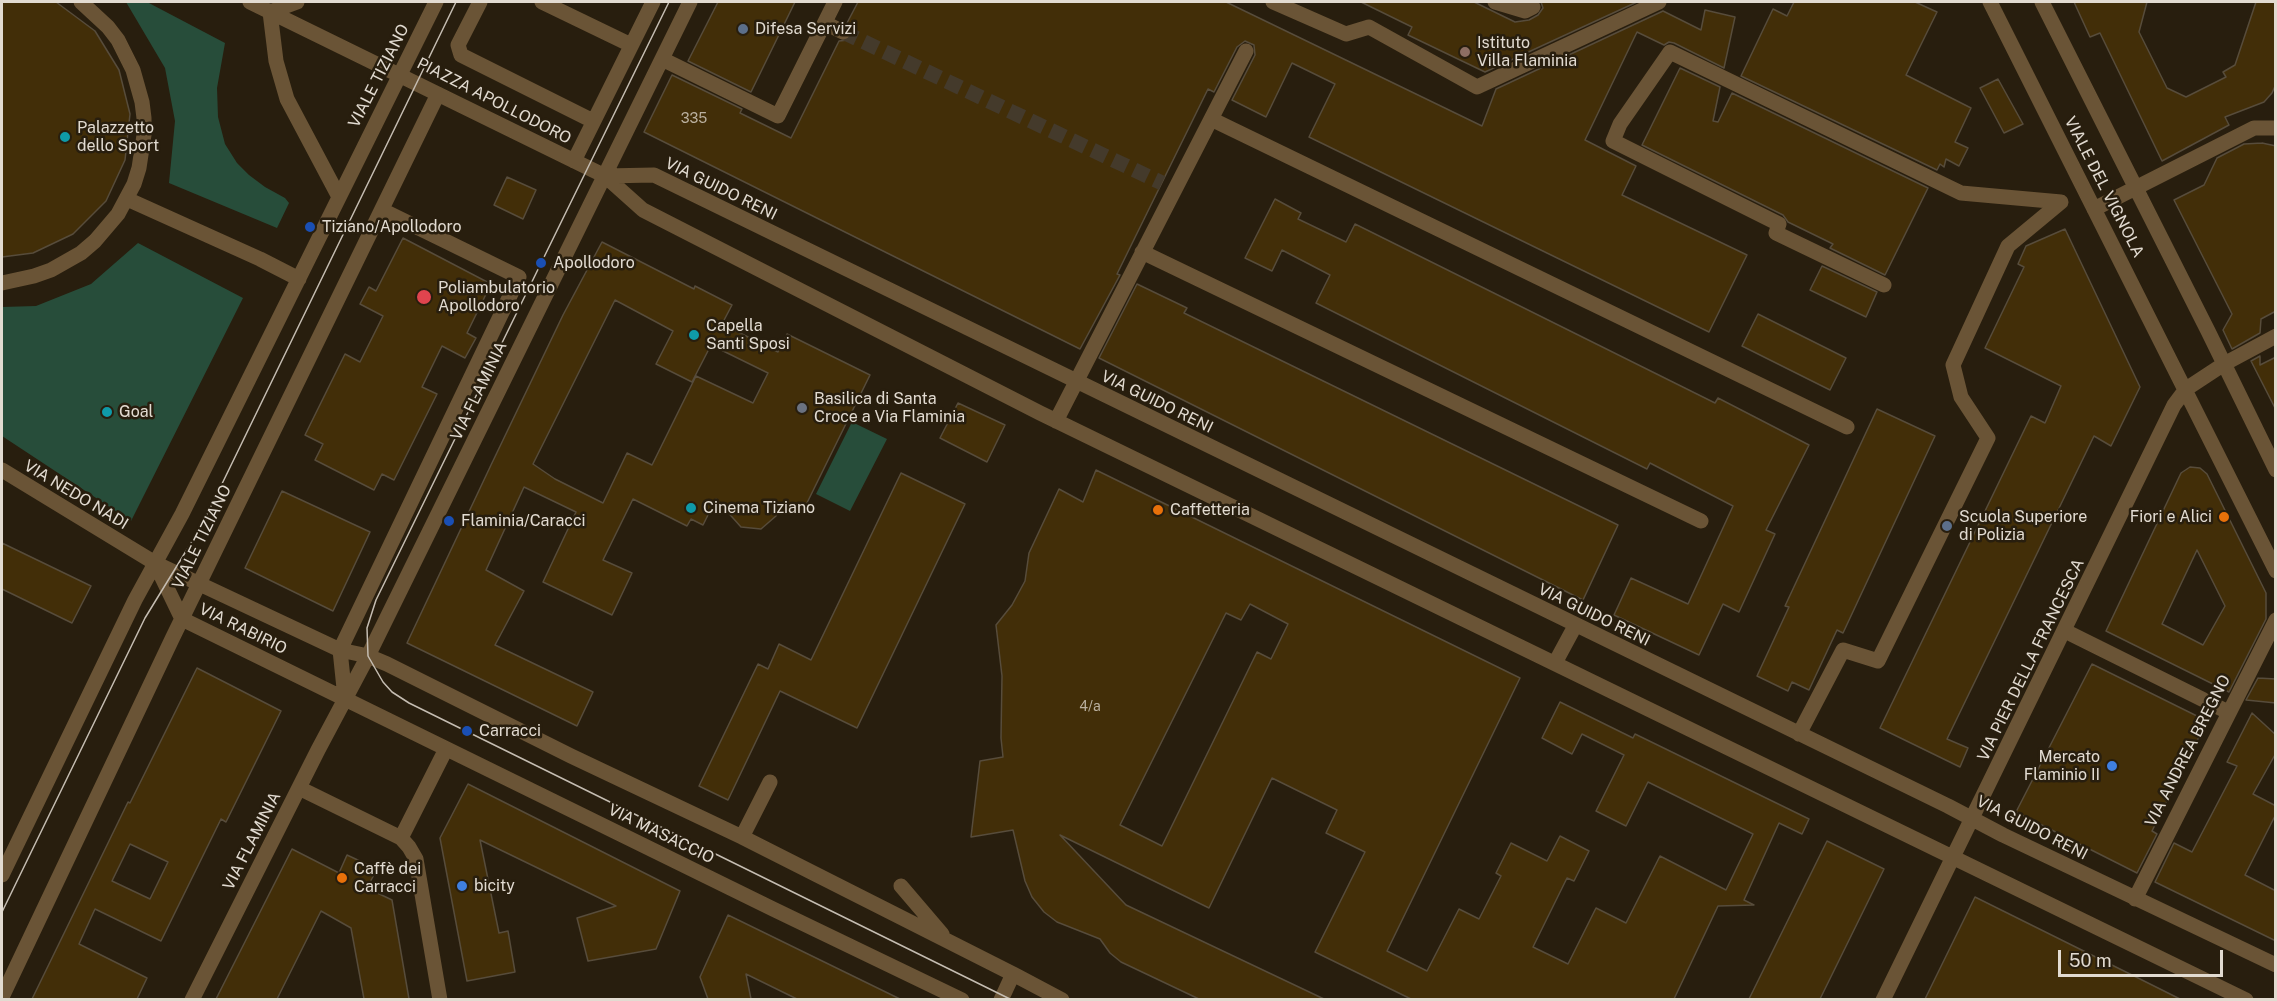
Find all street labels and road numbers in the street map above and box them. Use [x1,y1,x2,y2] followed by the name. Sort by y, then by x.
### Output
[345,21,413,131] street label: VIALE TIZIANO
[414,54,574,148] street label: PIAZZA APOLLODORO
[2060,113,2148,261] street label: VIALE DEL VIGNOLA
[662,154,780,224] street label: VIA GUIDO RENI
[447,338,511,444] street label: VIA FLAMINIA
[1098,367,1216,437] street label: VIA GUIDO RENI
[20,456,132,534] street label: VIA NEDO NADI
[168,482,236,592] street label: VIALE TIZIANO
[1974,556,2088,764] street label: VIA PIER DELLA FRANCESCA
[1535,580,1653,650] street label: VIA GUIDO RENI
[196,599,290,659] street label: VIA RABIRIO
[2141,672,2235,830] street label: VIA ANDREA BREGNO
[219,789,285,893] street label: VIA FLAMINIA
[1973,792,2091,864] street label: VIA GUIDO RENI
[605,800,717,868] street label: VIA MASACCIO

